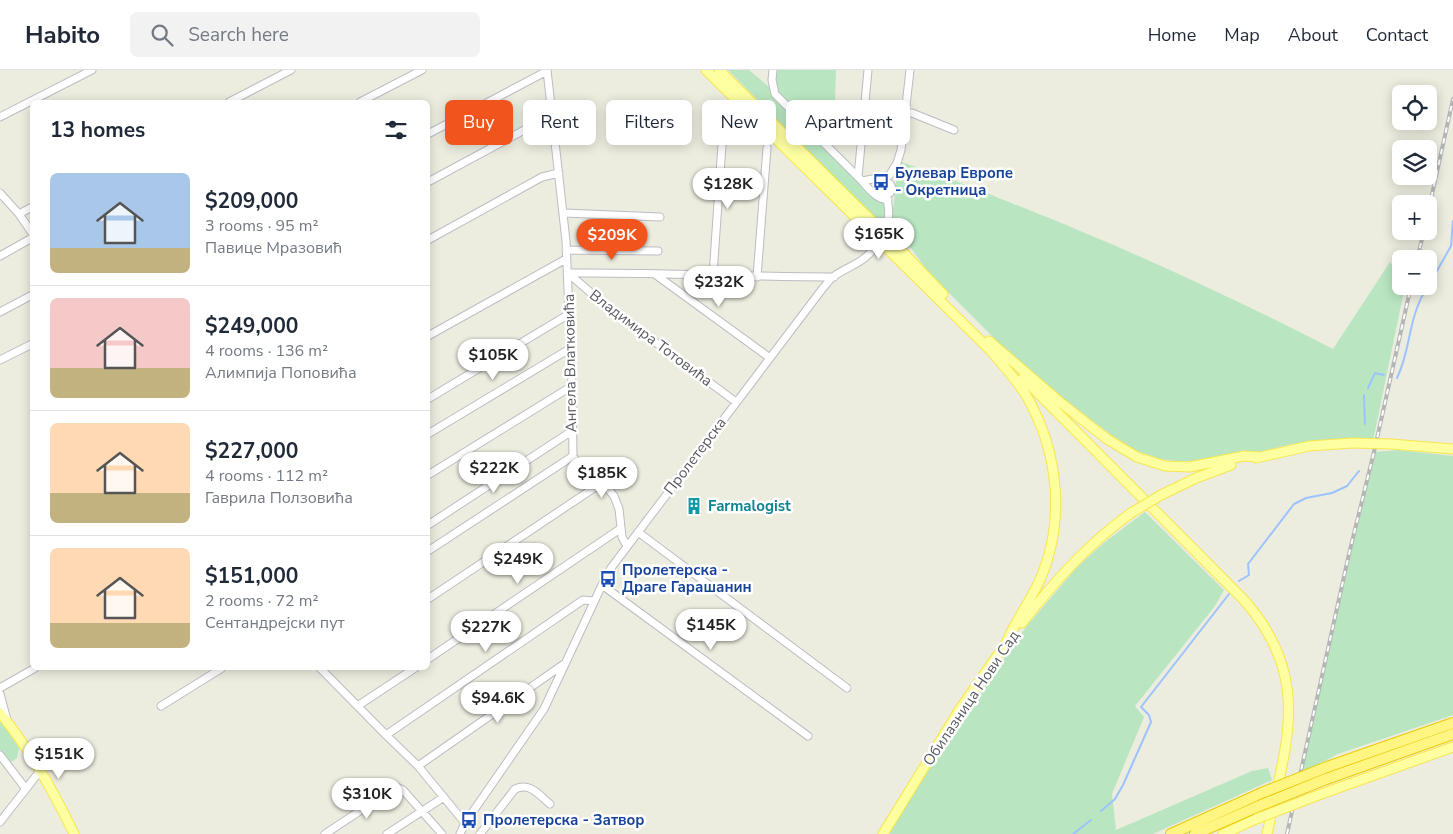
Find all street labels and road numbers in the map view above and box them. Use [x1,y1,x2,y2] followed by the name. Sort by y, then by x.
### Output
[585,285,717,391] street label: Владимира Тотовића
[559,294,581,432] street label: Ангела Влатковића
[659,413,731,499] street label: Пролетерска
[918,626,1024,770] street label: Обилазница Нови Сад

